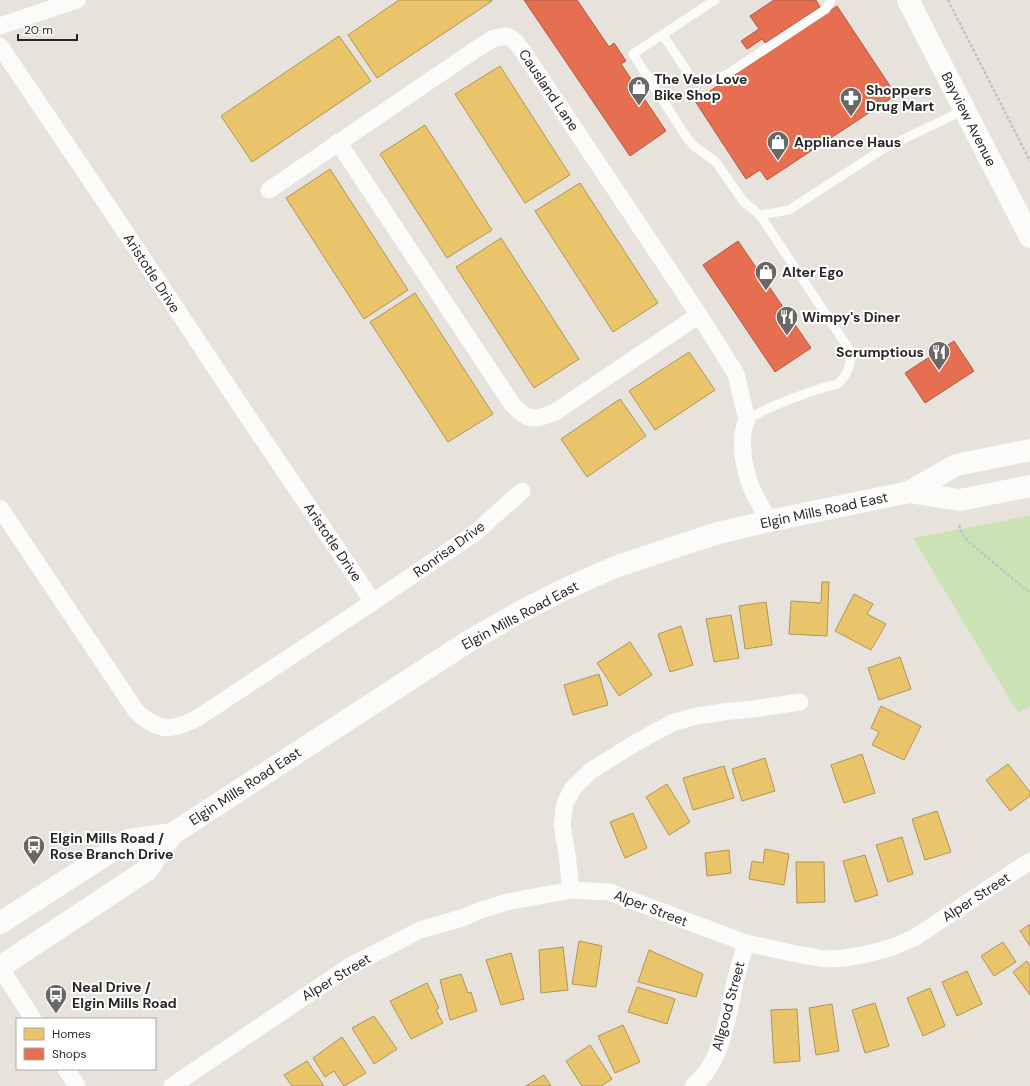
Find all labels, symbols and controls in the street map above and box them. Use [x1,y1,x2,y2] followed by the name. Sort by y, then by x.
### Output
[18,16,77,42] scale bar
[24,22,53,38] text: 20 m
[515,46,583,134] street label: Causland Lane
[937,69,1001,169] street label: Bayview Avenue
[654,70,748,104] place label: The Velo Love Bike Shop
[626,74,652,107] shop icon: The Velo Love Bike Shop
[866,81,934,115] place label: Shoppers Drug Mart
[838,85,864,118] pharmacy icon: Shoppers Drug Mart
[765,129,791,162] shop icon: Appliance Haus
[794,133,901,151] place label: Appliance Haus
[120,230,184,316] street label: Aristotle Drive
[753,259,779,292] shop icon: Alter Ego
[782,263,844,281] place label: Alter Ego
[774,304,800,337] restaurant icon: Wimpy's Diner
[802,308,901,326] place label: Wimpy's Diner
[926,339,952,372] restaurant icon: Scrumptious
[836,343,924,361] place label: Scrumptious
[758,488,890,532] street label: Elgin Mills Road East
[300,499,366,585] street label: Aristotle Drive
[410,517,488,581] street label: Ronrisa Drive
[458,577,582,653] street label: Elgin Mills Road East
[186,743,304,829] street label: Elgin Mills Road East
[50,829,174,863] place label: Elgin Mills Road / Rose Branch Drive
[21,833,47,866] bus stop icon: Elgin Mills Road / Rose Branch Drive
[939,868,1013,926] street label: Alper Street
[611,886,691,930] street label: Alper Street
[298,949,374,1005] street label: Alper Street
[707,959,749,1053] street label: Allgood Street
[72,978,177,1012] place label: Neal Drive / Elgin Mills Road
[43,982,69,1015] bus stop icon: Neal Drive / Elgin Mills Road
[16,1018,156,1070] legend
[52,1026,91,1042] text: Homes
[52,1046,87,1062] text: Shops

